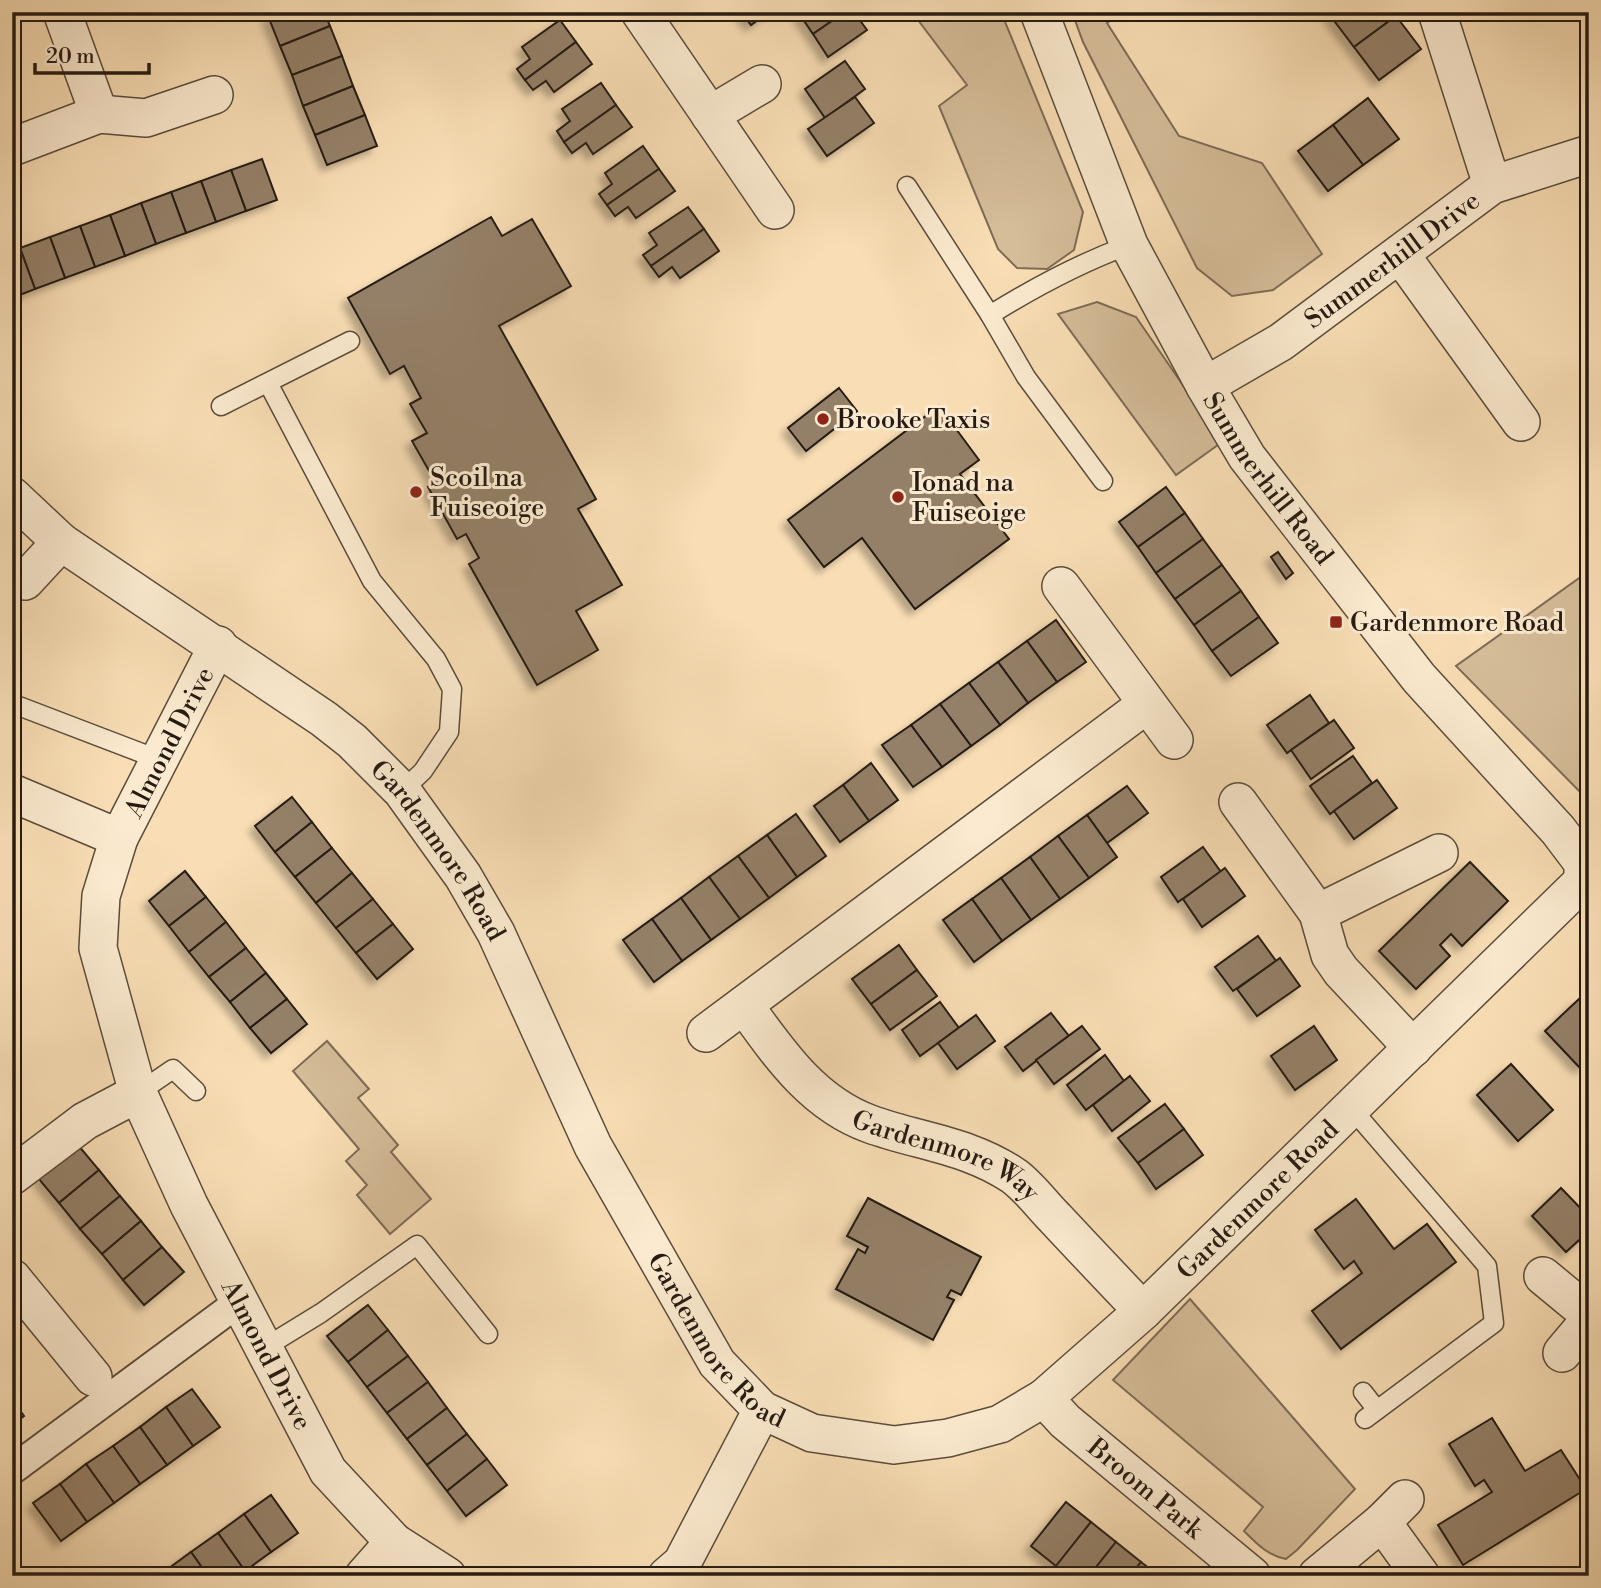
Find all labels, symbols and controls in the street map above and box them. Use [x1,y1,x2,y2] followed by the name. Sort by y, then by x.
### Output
[35,32,149,76] scale bar
[46,44,95,70] text: 20 m
[1299,185,1486,336] street label: Summerhill Drive
[1195,387,1340,572] street label: Summerhill Road
[836,404,990,436] place label: Brooke Taxis
[815,411,831,427] marker: Brooke Taxis
[430,462,544,524] place label: Scoil na Fuiseoige
[912,467,1026,529] place label: Ionad na Fuiseoige
[408,484,424,500] marker: Scoil na Fuiseoige
[890,489,906,505] marker: Ionad na Fuiseoige
[1350,607,1564,639] place label: Gardenmore Road
[1328,614,1344,630] marker: Gardenmore Road
[118,662,222,824] street label: Almond Drive
[363,754,512,947] street label: Gardenmore Road
[847,1103,1047,1208] street label: Gardenmore Way
[1170,1114,1346,1286] street label: Gardenmore Road
[640,1247,790,1436] street label: Gardenmore Road
[213,1274,319,1436] street label: Almond Drive
[1080,1431,1211,1547] street label: Broom Park

